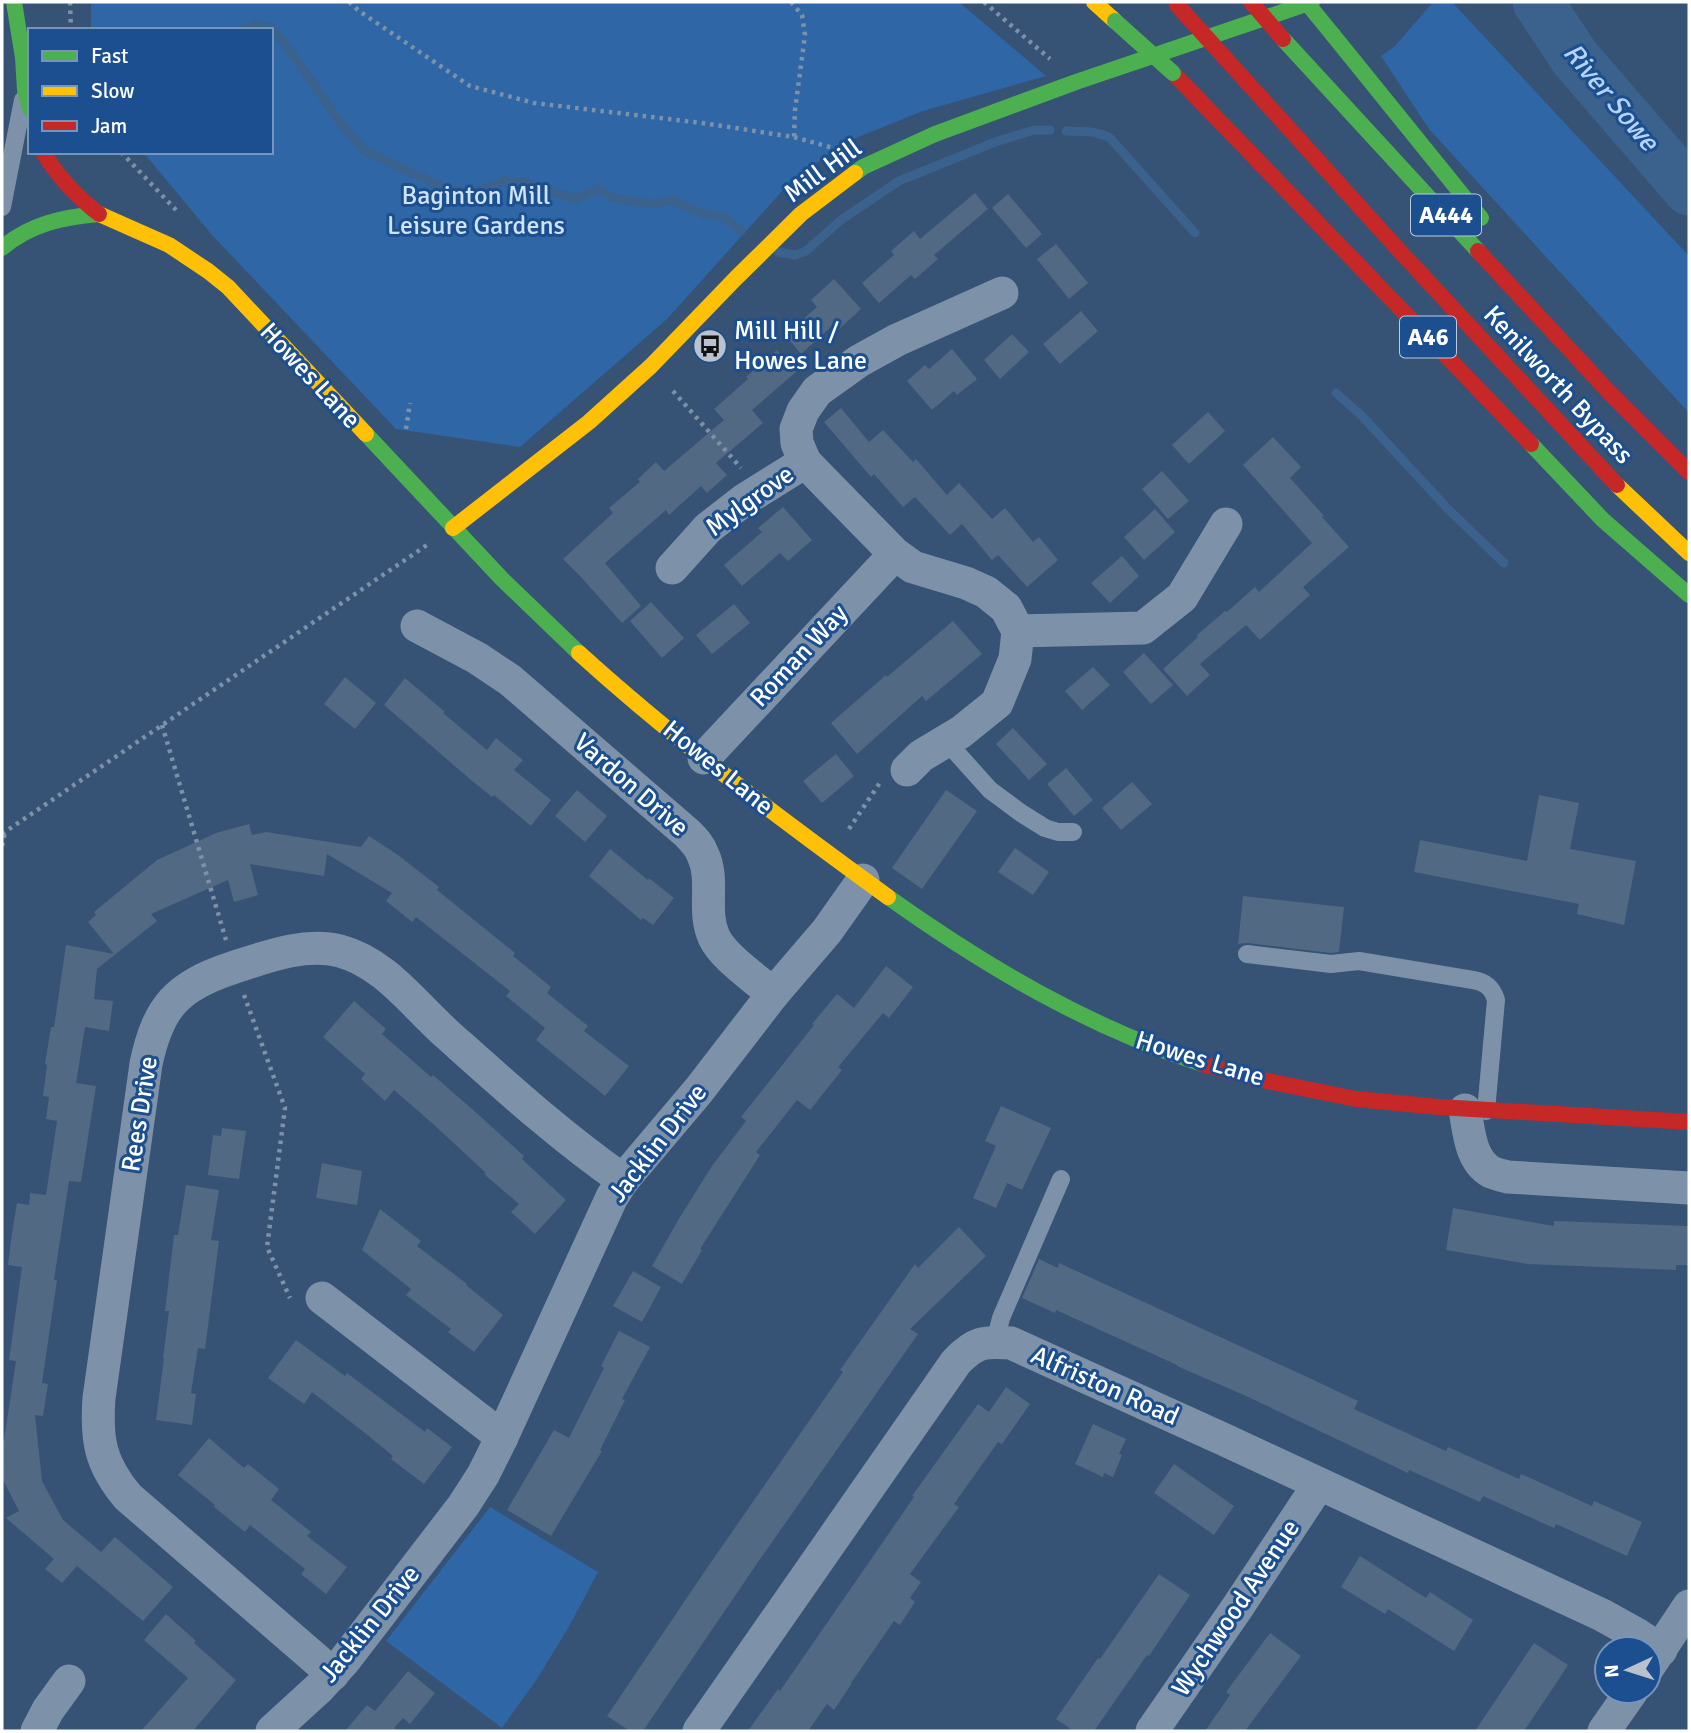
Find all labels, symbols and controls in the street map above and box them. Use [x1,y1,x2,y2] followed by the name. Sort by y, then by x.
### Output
[28,28,273,154] legend
[1556,36,1667,159] water label: River Sowe
[91,43,128,69] text: Fast
[91,78,135,104] text: Slow
[91,113,127,139] text: Jam
[778,132,868,210] street label: Mill Hill
[387,180,565,242] park label: Baginton Mill Leisure Gardens
[1411,195,1481,236] road number: A444
[1476,299,1640,471] street label: Kenilworth Bypass
[734,315,867,377] place label: Mill Hill / Howes Lane
[253,316,367,436] street label: Howes Lane
[1400,316,1456,358] road number: A46
[691,327,729,365] bus stop icon: Mill Hill / Howes Lane
[700,458,800,544] street label: Mylgrove
[743,598,855,714] street label: Roman Way
[656,714,780,822] street label: Howes Lane
[567,726,695,844] street label: Vardon Drive
[1132,1024,1268,1094] street label: Howes Lane
[115,1054,165,1174] street label: Rees Drive
[602,1077,714,1209] street label: Jacklin Drive
[1026,1339,1184,1433] street label: Alfriston Road
[1165,1514,1307,1702] street label: Wychwood Avenue
[313,1559,427,1689] street label: Jacklin Drive
[1593,1635,1663,1705] north arrow
[1600,1664,1624,1679] text: N

